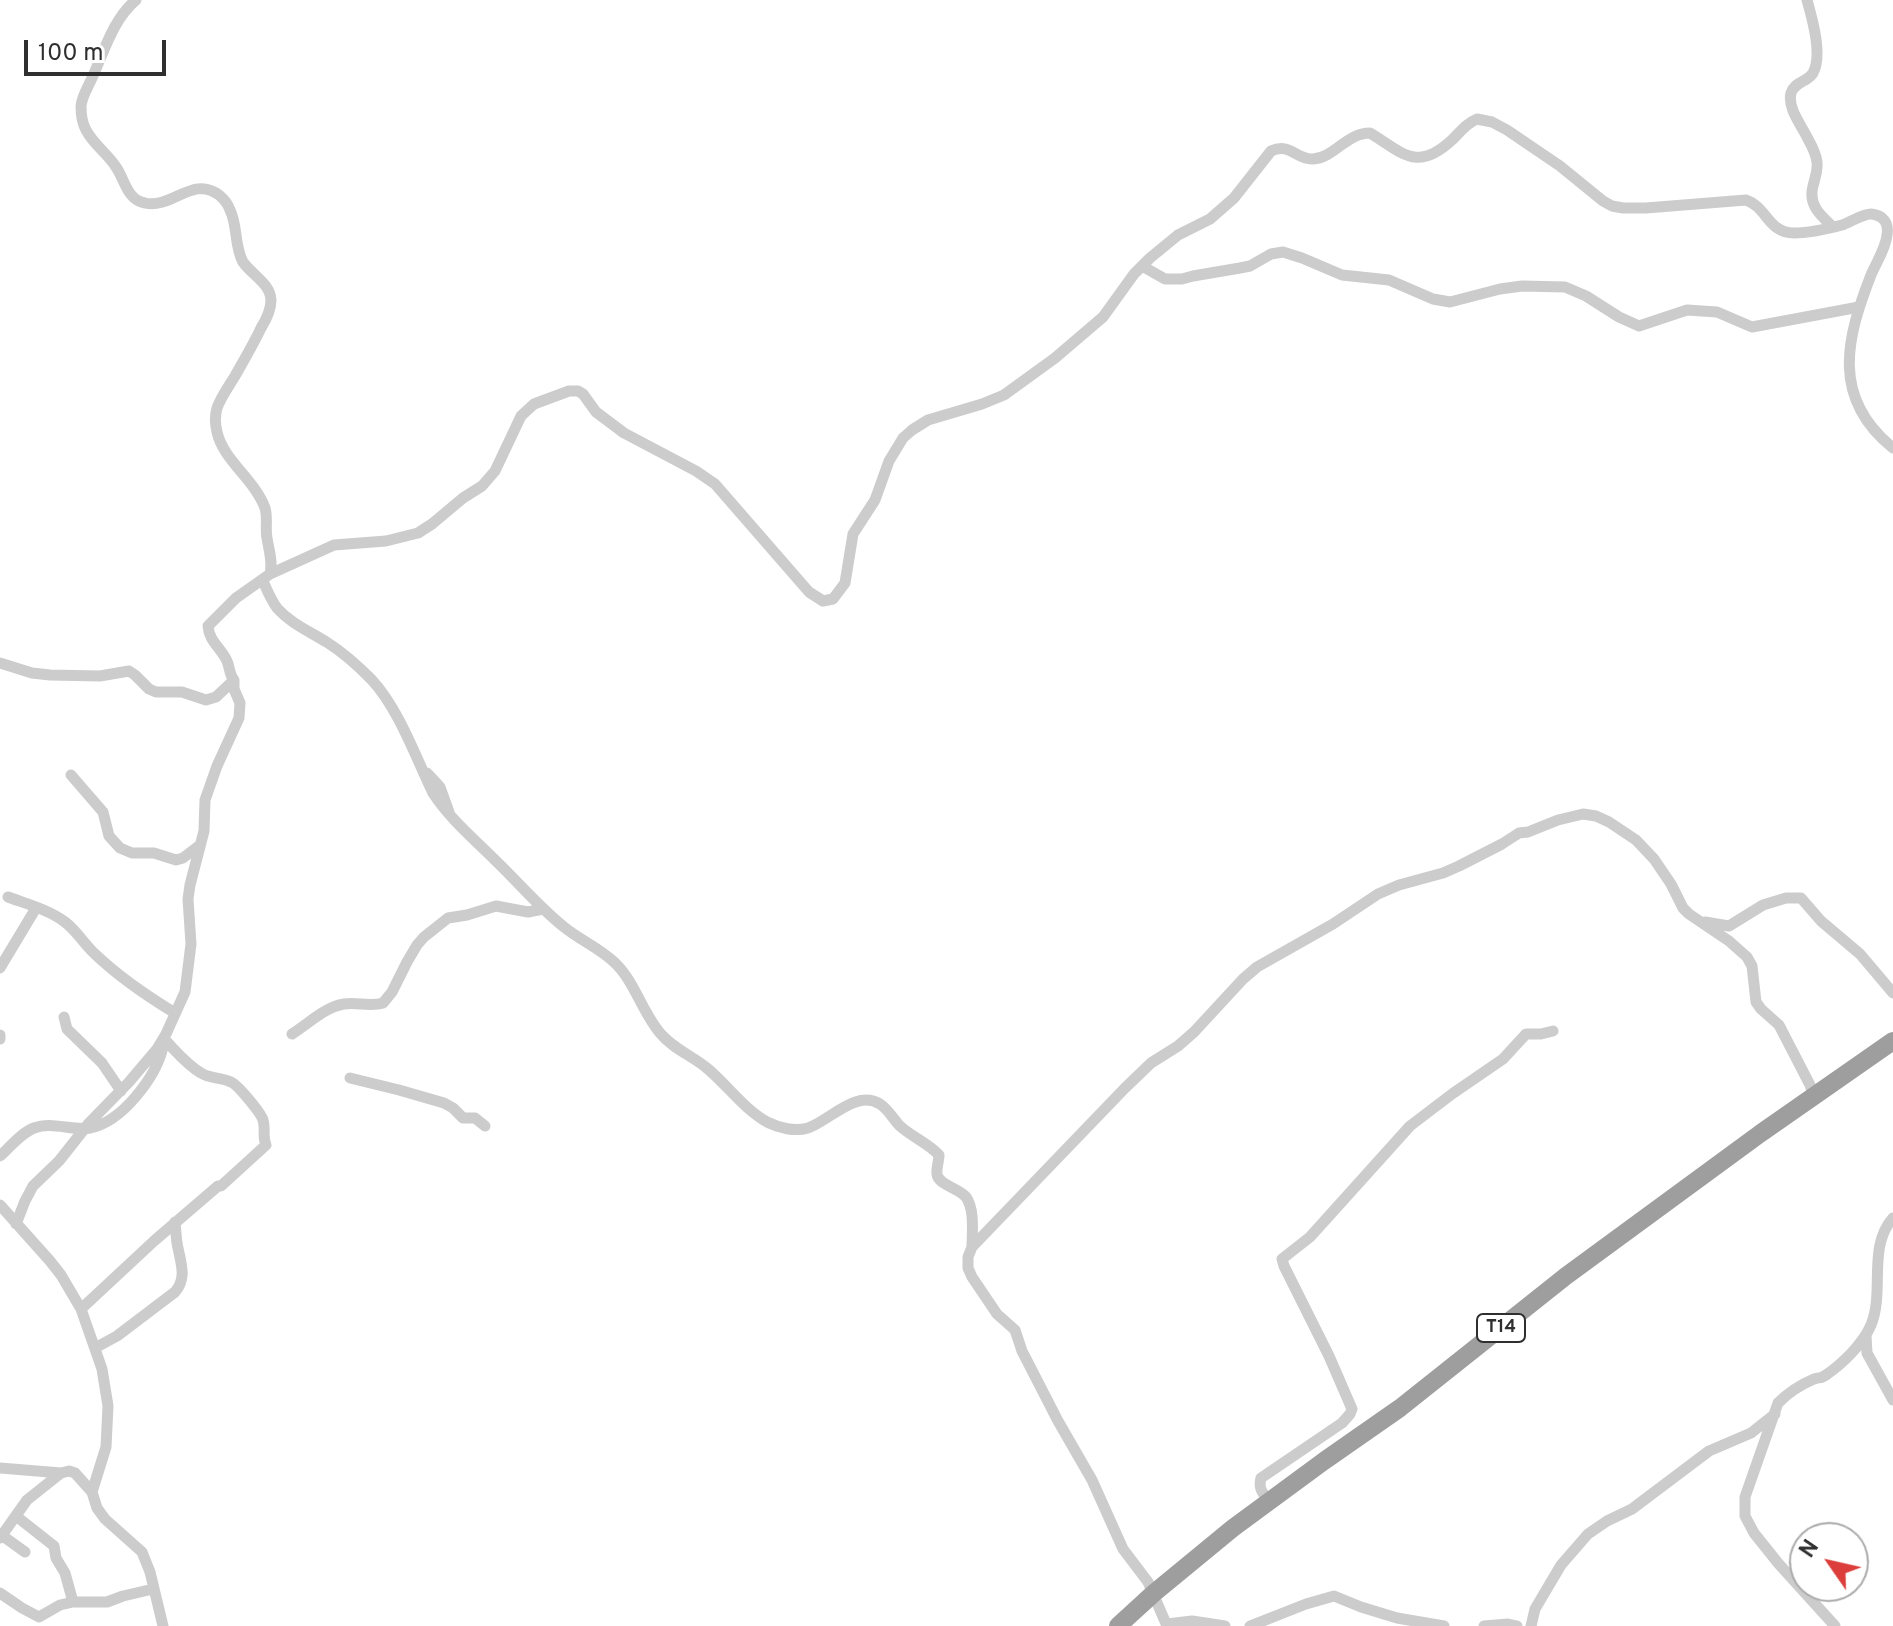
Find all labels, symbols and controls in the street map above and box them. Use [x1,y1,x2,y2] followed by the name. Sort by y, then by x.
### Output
[28,24,170,74] scale bar
[38,39,104,69] text: 100 m
[1477,1314,1525,1342] road number: T14
[1789,1522,1869,1602] north arrow
[1795,1535,1826,1564] text: N

